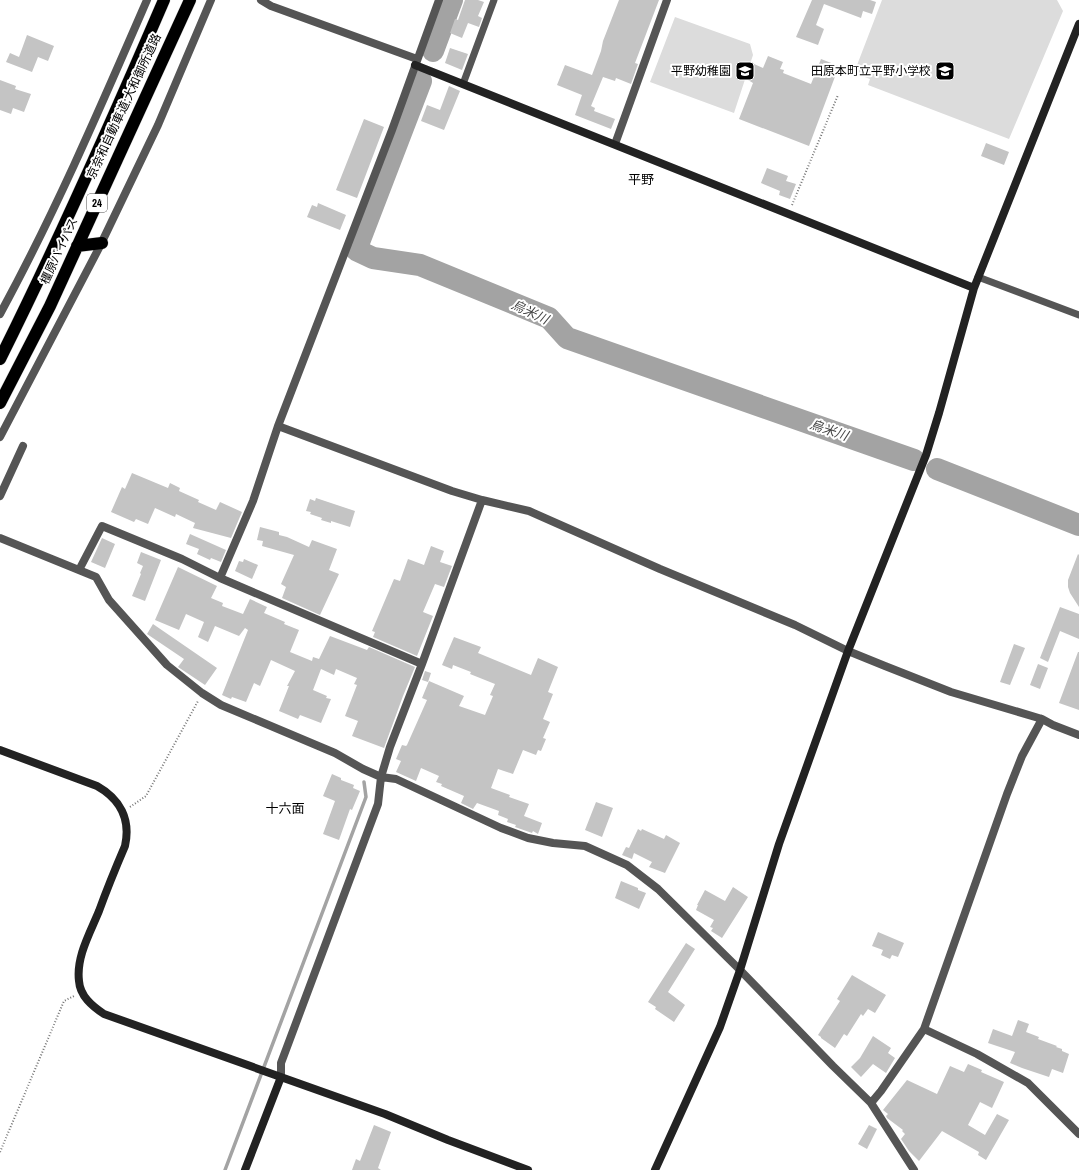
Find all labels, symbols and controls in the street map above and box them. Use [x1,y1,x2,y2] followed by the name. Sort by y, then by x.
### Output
[83,31,165,181] street label: 京奈和自動車道;大和御所道路
[734,60,756,82] school or university icon: 平野幼稚園
[934,60,956,82] school or university icon: 田原本町立平野小学校
[671,63,731,79] place label: 平野幼稚園
[811,63,931,79] place label: 田原本町立平野小学校
[628,171,654,188] district label: 平野
[87,194,107,212] road number: 24
[37,215,81,287] street label: 橿原バイパス
[509,296,553,329] water label: 烏米川
[808,416,852,445] water label: 烏米川
[265,800,305,817] district label: 十六面

